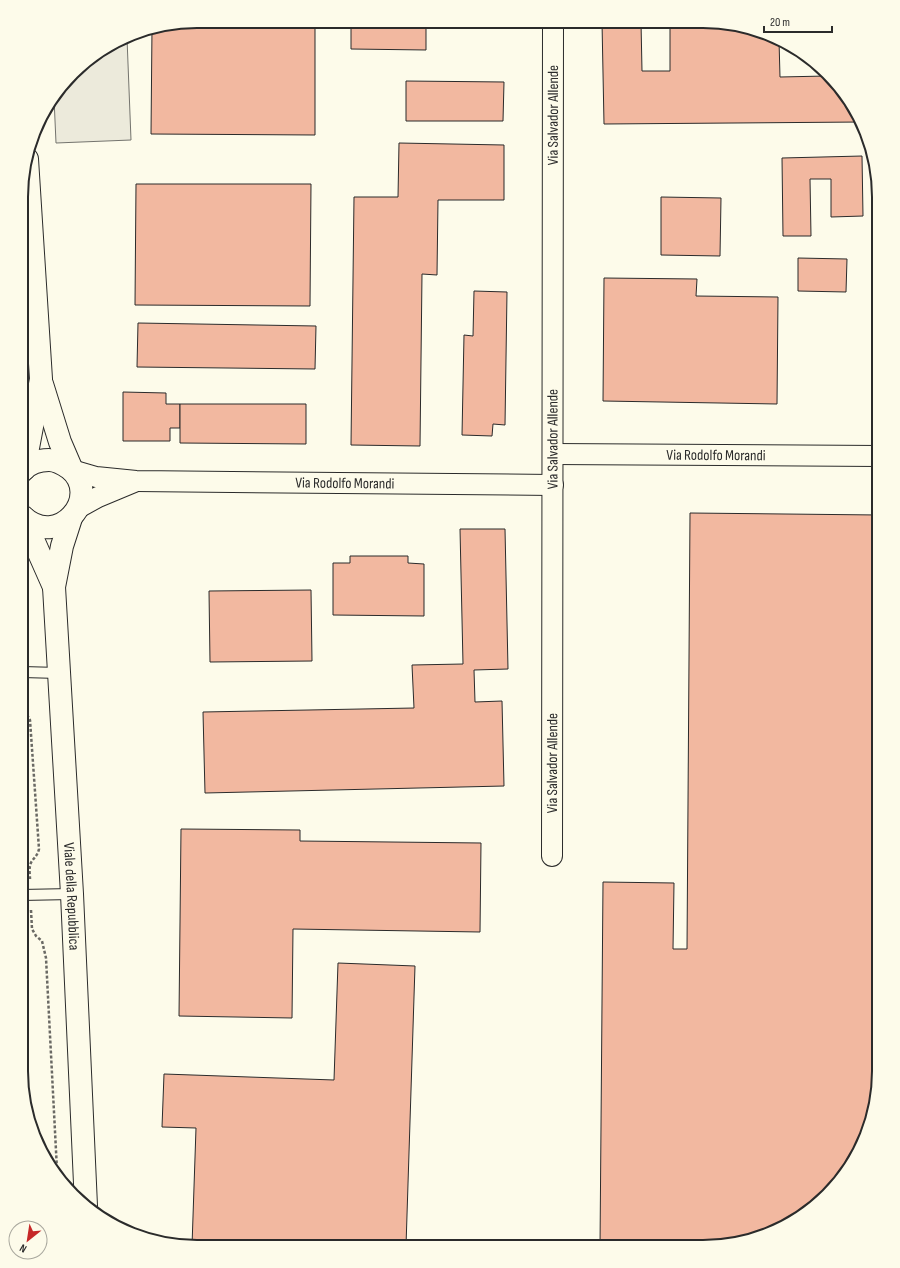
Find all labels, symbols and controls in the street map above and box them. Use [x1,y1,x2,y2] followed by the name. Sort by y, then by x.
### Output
[764,8,832,34] scale bar
[770,15,790,30] text: 20 m
[543,65,562,165] street label: Via Salvador Allende
[543,389,562,489] street label: Via Salvador Allende
[666,445,766,465] street label: Via Rodolfo Morandi
[295,473,395,493] street label: Via Rodolfo Morandi
[543,713,562,813] street label: Via Salvador Allende
[59,842,84,951] street label: Viale della Repubblica
[8,1220,48,1260] north arrow
[17,1241,29,1255] text: N

